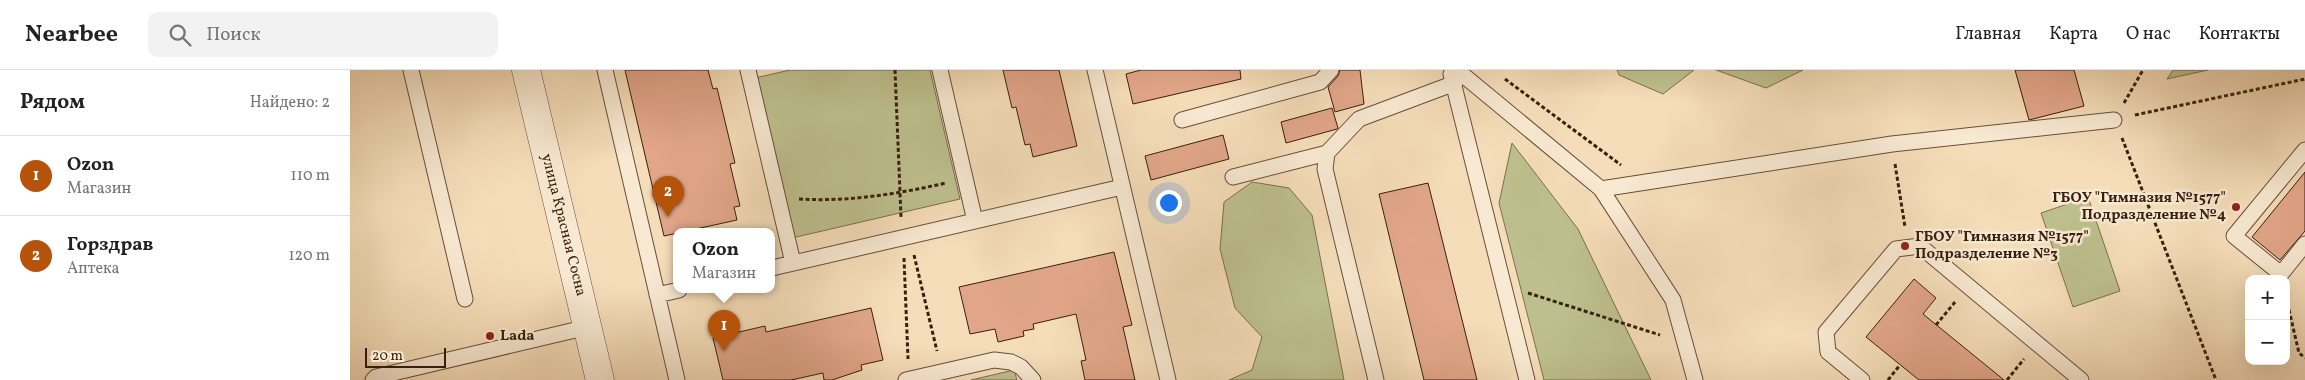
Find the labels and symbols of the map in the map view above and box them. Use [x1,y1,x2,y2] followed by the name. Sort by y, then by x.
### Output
[535,152,591,298] street label: улица Красная Сосна
[652,176,684,217] pin: 2
[2052,188,2226,226] place label: ГБОУ "Гимназия №1577" Подразделение №4
[1156,190,1182,216] your location
[2230,201,2242,213] marker: ГБОУ "Гимназия №1577" Подразделение №4
[1915,227,2089,265] place label: ГБОУ "Гимназия №1577" Подразделение №3
[1899,240,1911,252] marker: ГБОУ "Гимназия №1577" Подразделение №3
[708,310,740,351] pin: 1
[500,326,535,347] place label: Lada
[484,330,496,342] marker: Lada
[365,345,446,368] scale bar

